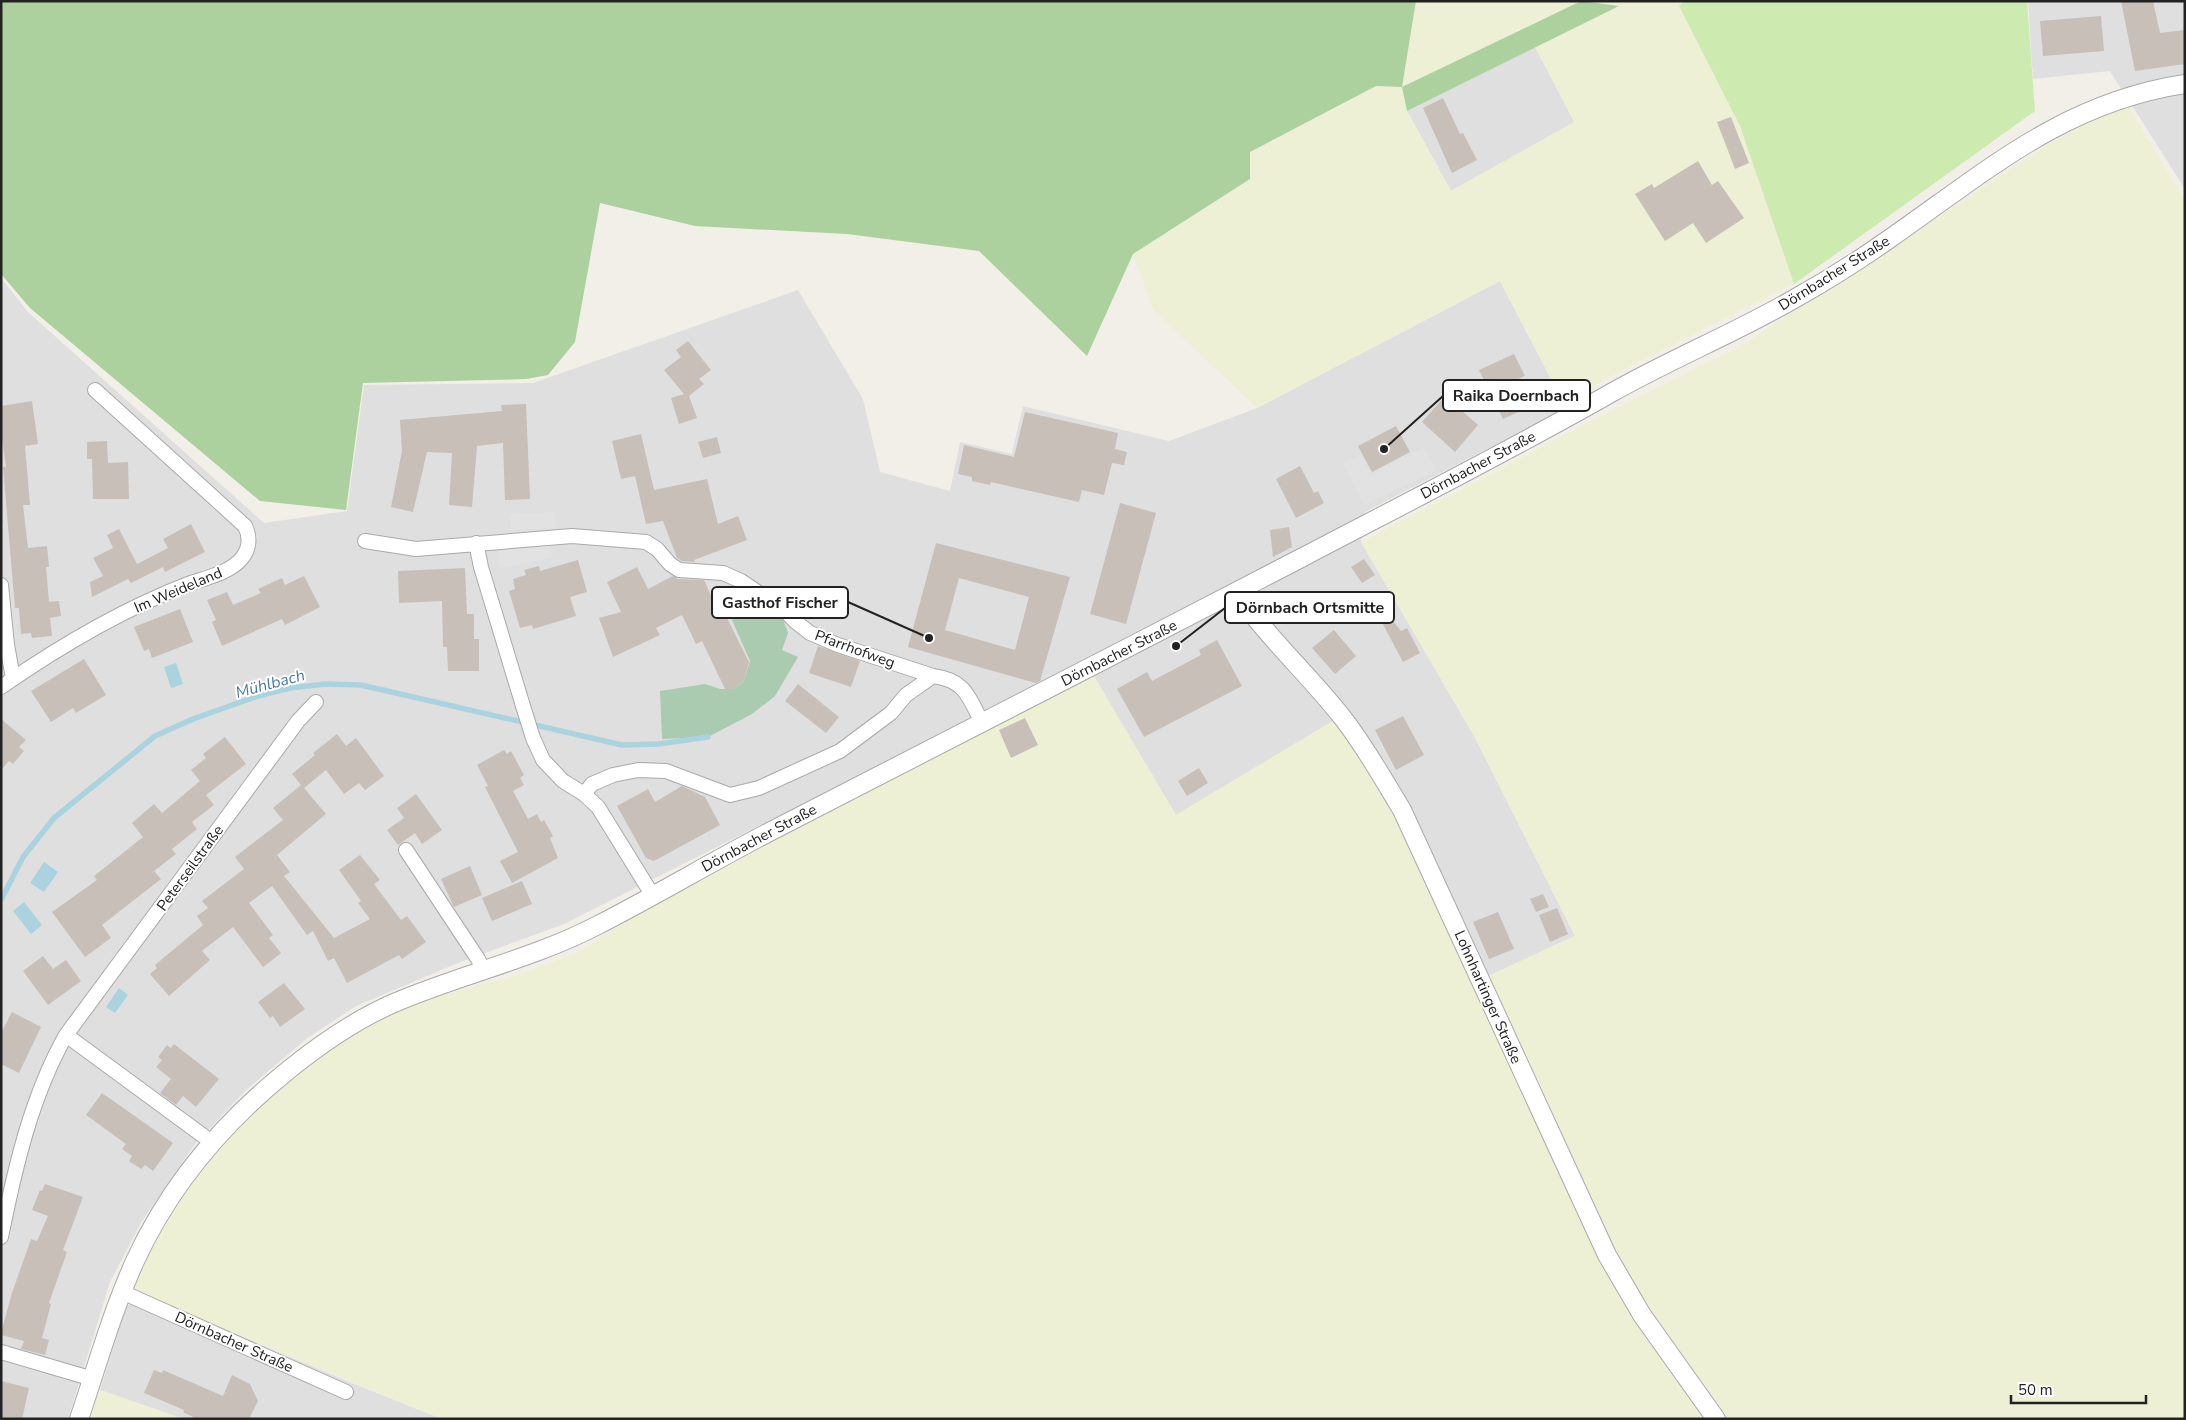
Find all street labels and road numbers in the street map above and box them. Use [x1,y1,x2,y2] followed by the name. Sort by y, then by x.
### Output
[1775,231,1893,315] street label: Dörnbacher Straße
[1417,426,1539,504] street label: Dörnbacher Straße
[131,562,225,618] street label: Im Weideland
[1058,615,1180,691] street label: Dörnbacher Straße
[812,625,898,673] street label: Pfarrhofweg
[698,799,820,877] street label: Dörnbacher Straße
[152,821,228,915] street label: Peterseilstraße
[1450,927,1526,1067] street label: Lohnhartinger Straße
[172,1307,296,1377] street label: Dörnbacher Straße

